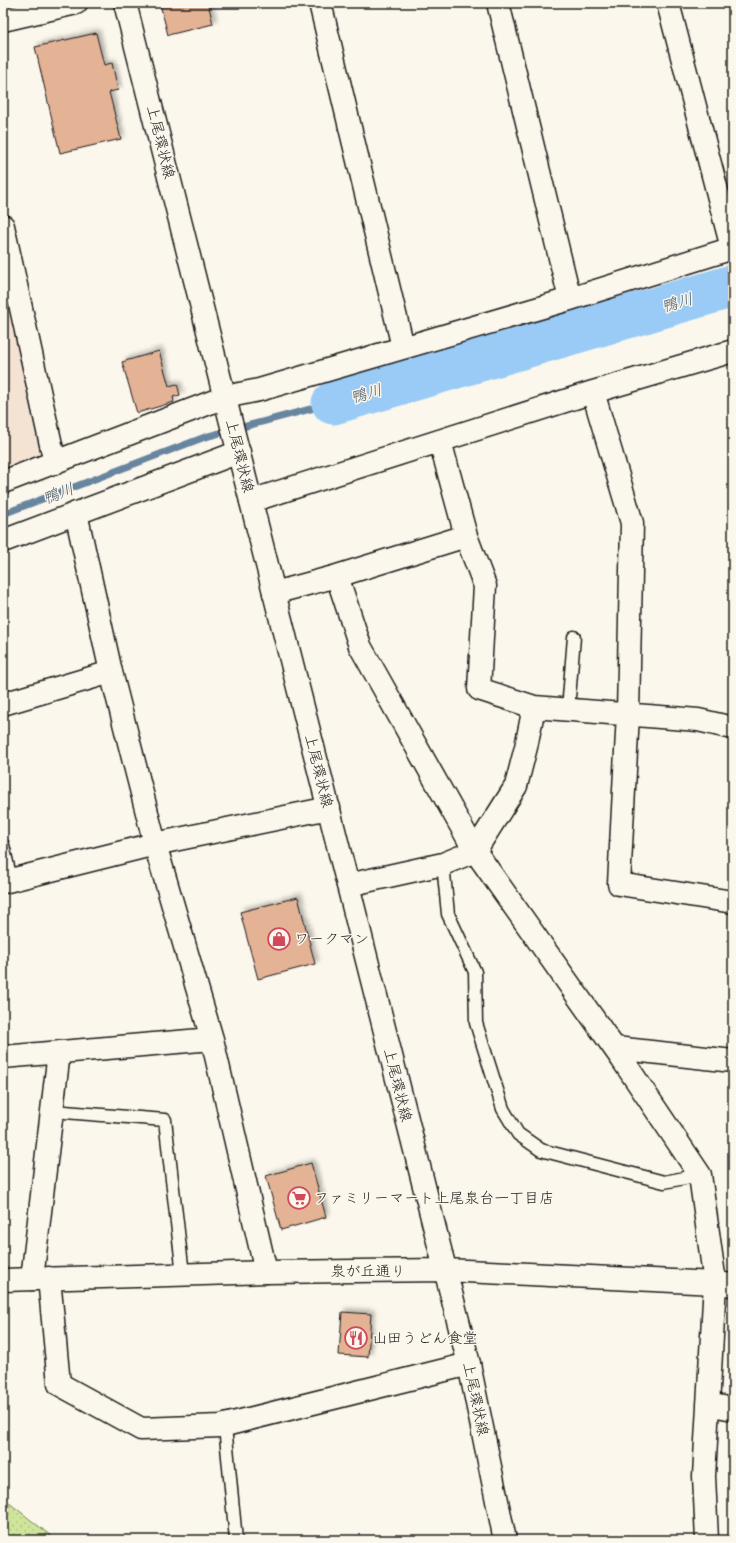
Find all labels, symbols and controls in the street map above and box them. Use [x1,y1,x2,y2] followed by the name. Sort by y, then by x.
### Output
[142,103,180,181] street label: 上尾環状線
[659,288,695,317] water label: 鴨川
[348,379,384,408] water label: 鴨川
[221,417,259,495] street label: 上尾環状線
[39,478,77,509] water label: 鴨川
[300,732,338,810] street label: 上尾環状線
[266,926,292,952] shop icon: ワークマン
[294,929,369,949] place label: ワークマン
[379,1046,417,1124] street label: 上尾環状線
[286,1185,312,1211] supermarket icon: ファミリーマート上尾泉台一丁目店
[314,1188,554,1208] place label: ファミリーマート上尾泉台一丁目店
[330,1261,406,1281] street label: 泉が丘通り
[343,1325,369,1351] restaurant icon: 山田うどん食堂
[372,1328,477,1348] place label: 山田うどん食堂
[458,1360,494,1438] street label: 上尾環状線

